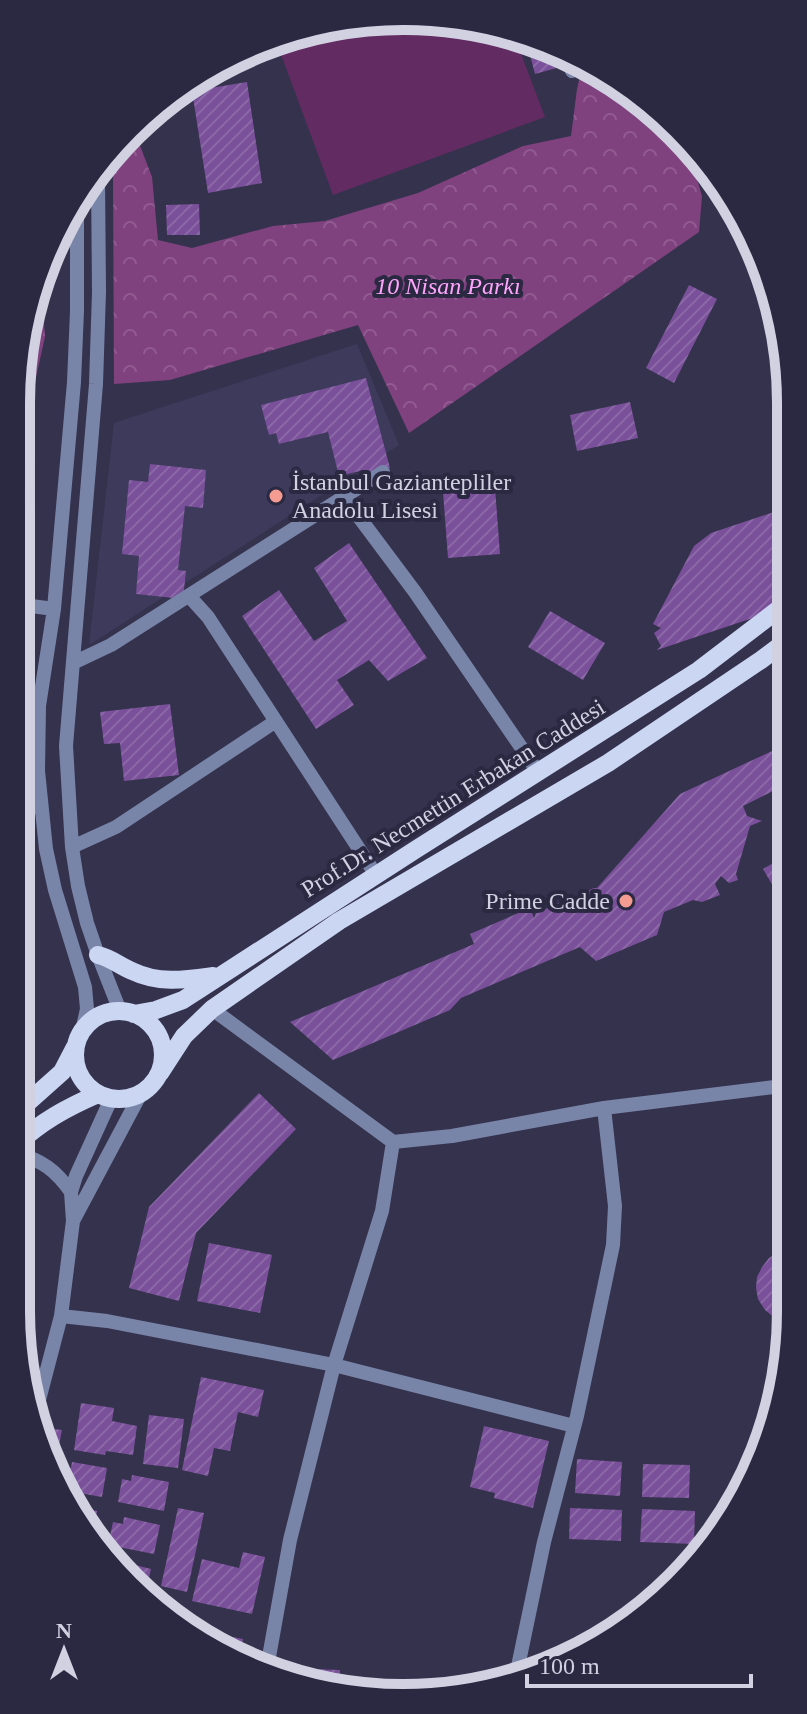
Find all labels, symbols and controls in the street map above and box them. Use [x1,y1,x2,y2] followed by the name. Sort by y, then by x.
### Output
[375,273,521,299] park label: 10 Nisan Parkı
[292,469,511,523] place label: İstanbul Gaziantepliler Anadolu Lisesi
[267,487,285,505] marker: İstanbul Gaziantepliler Anadolu Lisesi
[297,693,610,902] street label: Prof.Dr. Necmettin Erbakan Caddesi
[485,888,610,914] place label: Prime Cadde
[617,892,635,910] marker: Prime Cadde
[24,1610,104,1690] north arrow
[56,1618,72,1643] text: N
[527,1638,751,1688] scale bar
[539,1653,600,1679] text: 100 m

